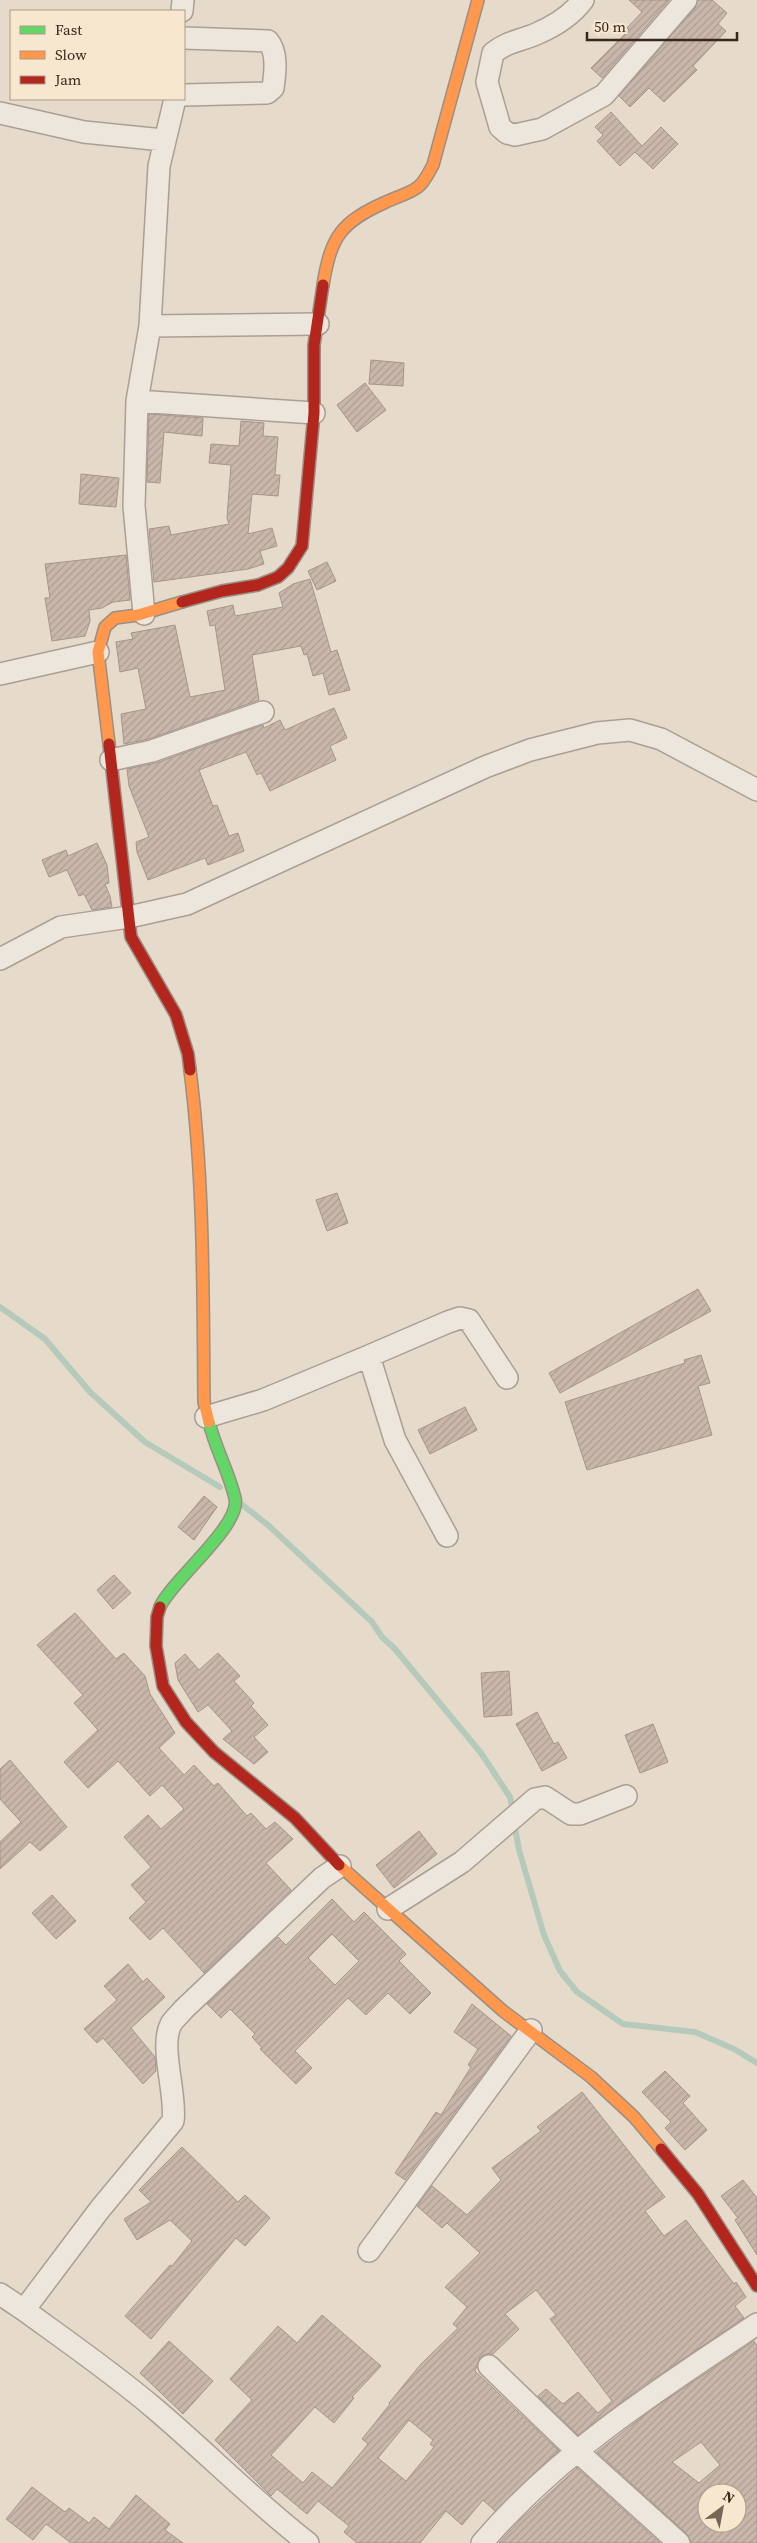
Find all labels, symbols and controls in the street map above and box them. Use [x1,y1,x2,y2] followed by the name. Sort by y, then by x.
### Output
[10,10,185,100] legend
[587,10,737,42] scale bar
[594,16,626,37] text: 50 m
[55,19,82,40] text: Fast
[55,44,87,65] text: Slow
[54,69,82,90] text: Jam
[697,2483,747,2533] north arrow
[719,2486,739,2508] text: N

